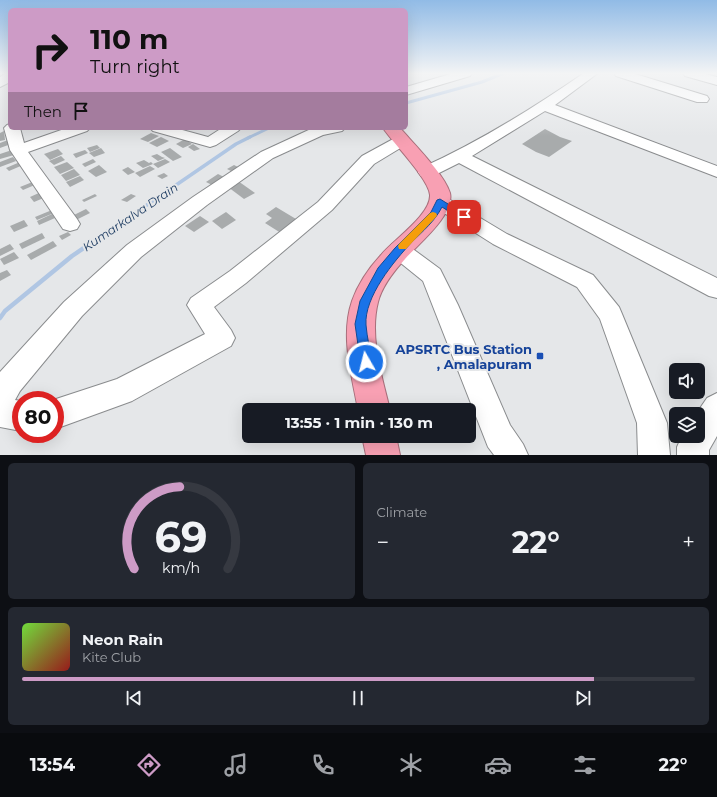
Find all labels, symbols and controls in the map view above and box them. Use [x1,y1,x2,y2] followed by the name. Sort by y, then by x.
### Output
[90,22,168,56] text: 110 m
[24,24,76,76] icon: right
[90,56,180,78] text: Turn right
[70,100,92,122] icon: arrive
[24,102,62,121] text: Then
[79,180,181,254] water label: Kumarkalva Drain
[447,200,481,234] pin
[453,206,475,228] icon: arrive
[345,341,387,383] position arrow
[395,341,532,372] place label: APSRTC Bus Station , Amalapuram
[535,351,545,361] marker: APSRTC Bus Station , Amalapuram
[669,363,705,443] map controls
[669,363,705,399] button: sound
[12,391,64,443] speed limit sign: 80
[669,407,705,443] button: layers
[285,413,433,432] text: 13:55 · 1 min · 130 m
[377,504,427,520] text: Climate
[155,512,208,562] text: 69
[512,524,560,561] text: 22°
[377,529,389,556] text: −
[682,529,695,556] text: +
[162,559,200,577] text: km/h
[82,630,163,649] text: Neon Rain
[82,649,141,665] text: Kite Club
[123,687,145,709] icon: previous
[347,687,369,709] icon: pause
[572,687,594,709] icon: next
[135,751,163,779] icon: directions
[222,751,250,779] icon: music
[309,751,337,779] icon: phone
[397,751,425,779] icon: climate
[484,751,512,779] icon: car
[571,751,599,779] icon: filters
[30,754,75,776] text: 13:54
[659,754,687,776] text: 22°

